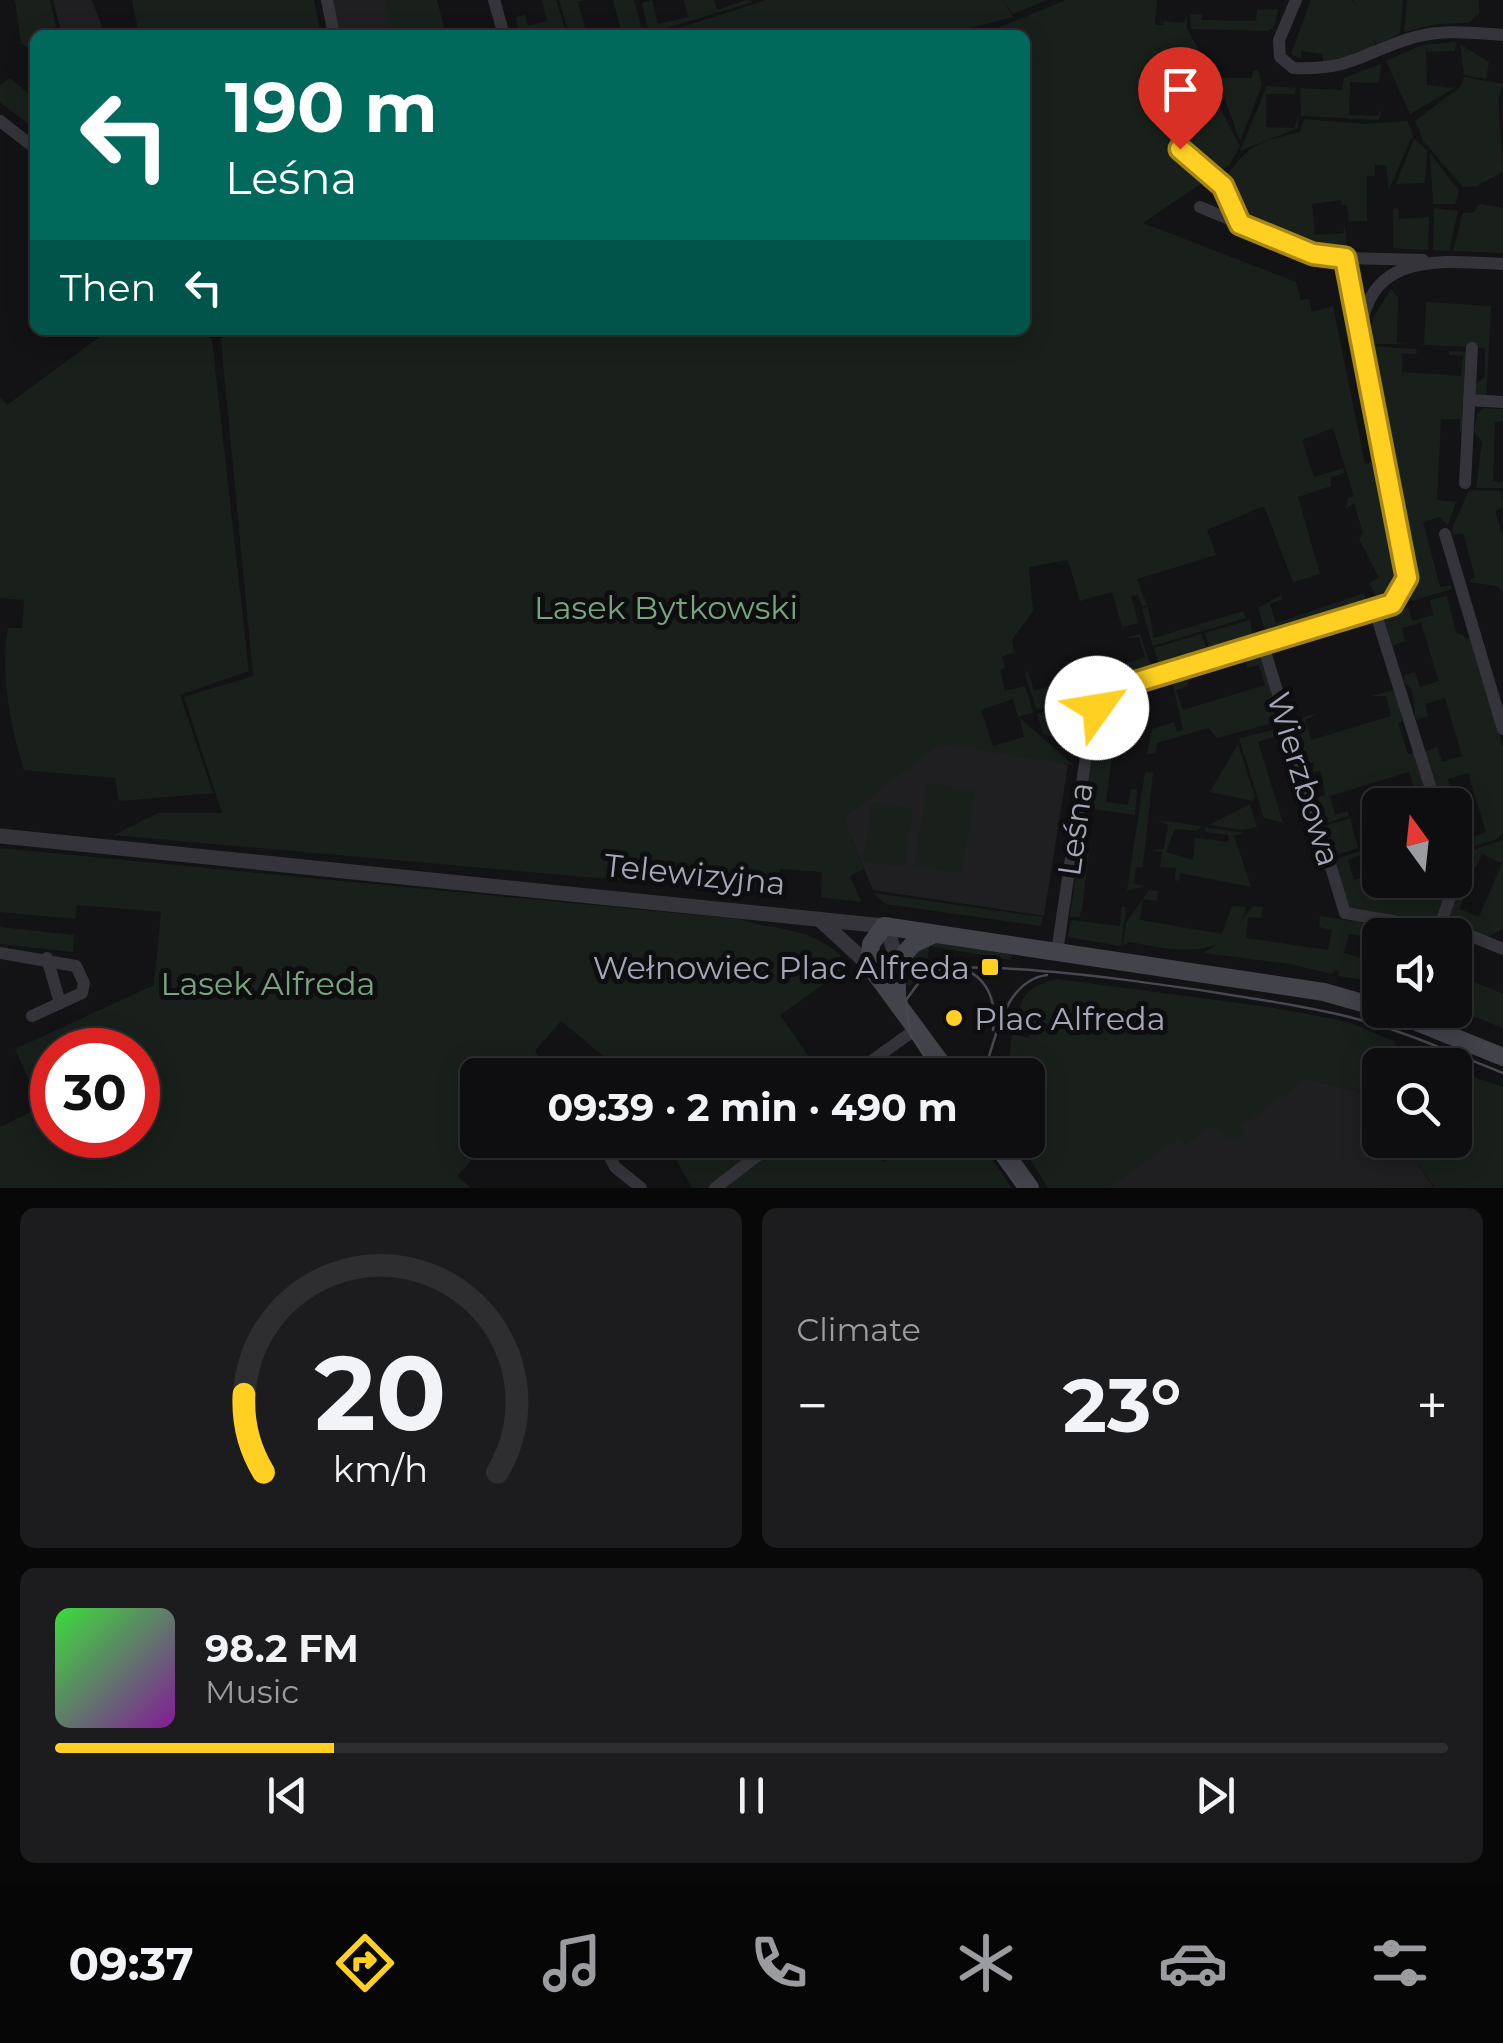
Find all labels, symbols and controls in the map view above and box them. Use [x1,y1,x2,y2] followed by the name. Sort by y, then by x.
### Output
[1138,47,1223,150] pin
[1153,62,1208,117] icon: arrive
[225,64,438,150] text: 190 m
[60,70,190,200] icon: left
[225,150,357,205] text: Leśna
[176,260,231,315] icon: left
[60,264,156,311] text: Then
[534,588,798,627] park label: Lasek Bytkowski
[1045,656,1149,760] position arrow
[1259,687,1349,871] street label: Wierzbowa
[1049,780,1101,878] street label: Leśna
[1362,788,1472,898] north arrow
[1362,788,1472,1158] map controls
[602,845,788,903] street label: Telewizyjna
[1362,918,1472,1028] button: sound
[593,948,970,987] place label: Wełnowiec Plac Alfreda
[979,956,1001,978] marker: Wełnowiec Plac Alfreda
[161,964,375,1003] park label: Lasek Alfreda
[974,999,1166,1038] place label: Plac Alfreda
[943,1007,965,1029] marker: Plac Alfreda
[30,1028,160,1158] speed limit sign: 30
[1362,1048,1472,1158] button: search
[547,1084,958,1131] text: 09:39 · 2 min · 490 m
[797,1310,921,1349] text: Climate
[315,1329,447,1456] text: 20
[1063,1359,1182,1451] text: 23°
[797,1372,828,1439] text: −
[1416,1372,1448,1439] text: +
[333,1447,428,1491] text: km/h
[205,1625,359,1672] text: 98.2 FM
[205,1672,299,1711] text: Music
[260,1768,315,1823] icon: previous
[724,1768,779,1823] icon: pause
[1188,1768,1243,1823] icon: next
[330,1928,400,1998] icon: directions
[537,1928,607,1998] icon: music
[744,1928,814,1998] icon: phone
[951,1928,1021,1998] icon: climate
[1158,1928,1228,1998] icon: car
[1365,1928,1435,1998] icon: filters
[68,1936,194,1991] text: 09:37

